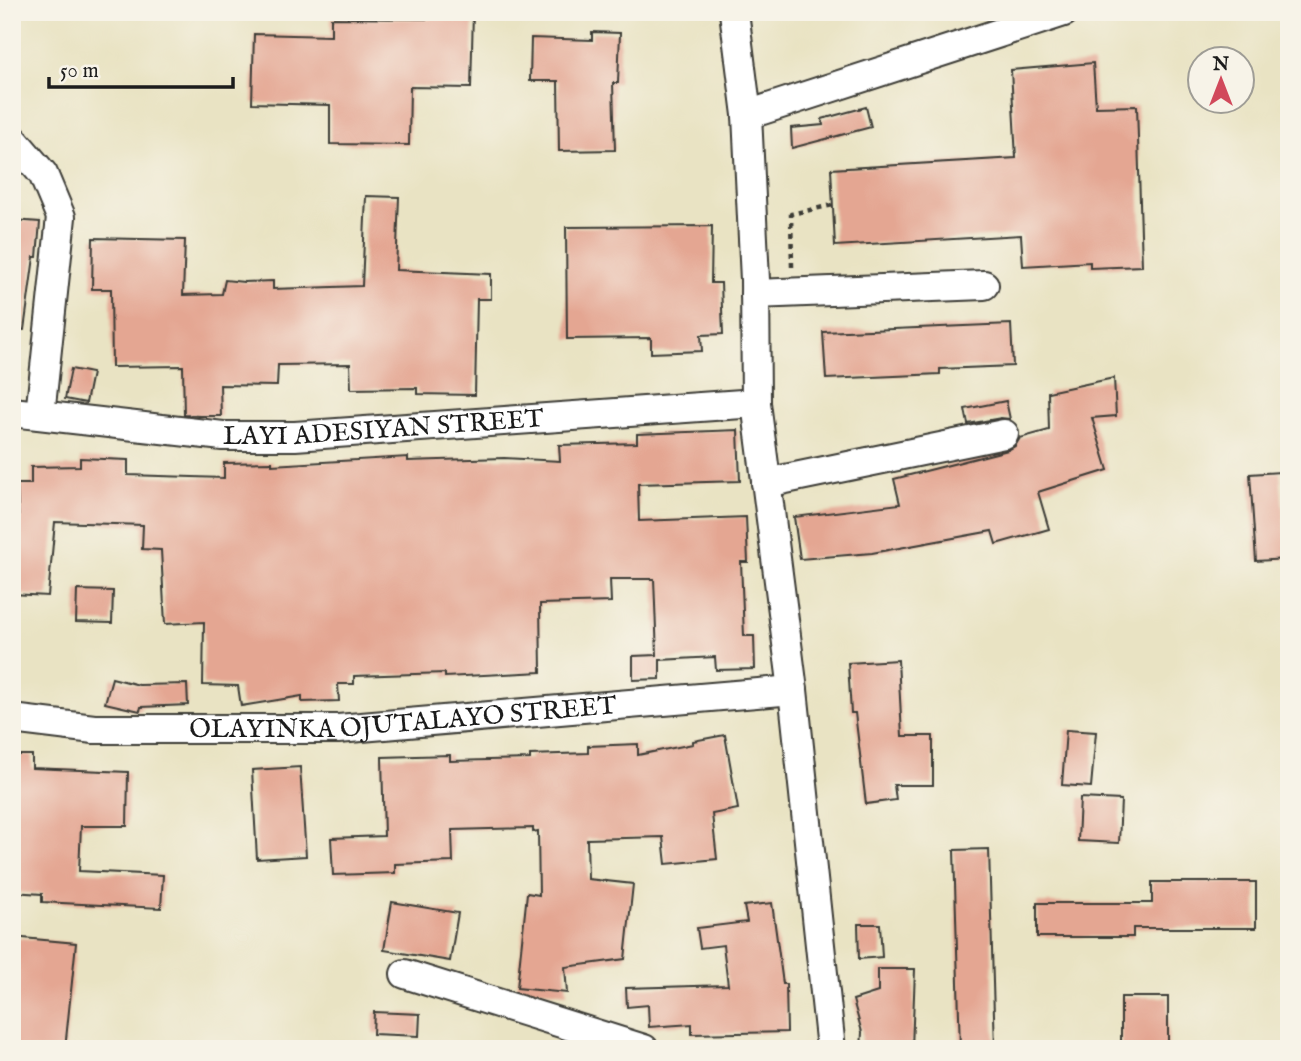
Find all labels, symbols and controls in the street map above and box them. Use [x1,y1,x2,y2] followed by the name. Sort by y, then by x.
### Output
[49,46,233,90] scale bar
[1186,46,1256,116] north arrow
[1212,53,1230,77] text: N
[60,58,99,85] text: 50 m
[223,402,545,453] street label: LAYI ADESIYAN STREET
[189,689,618,746] street label: OLAYINKA OJUTALAYO STREET

